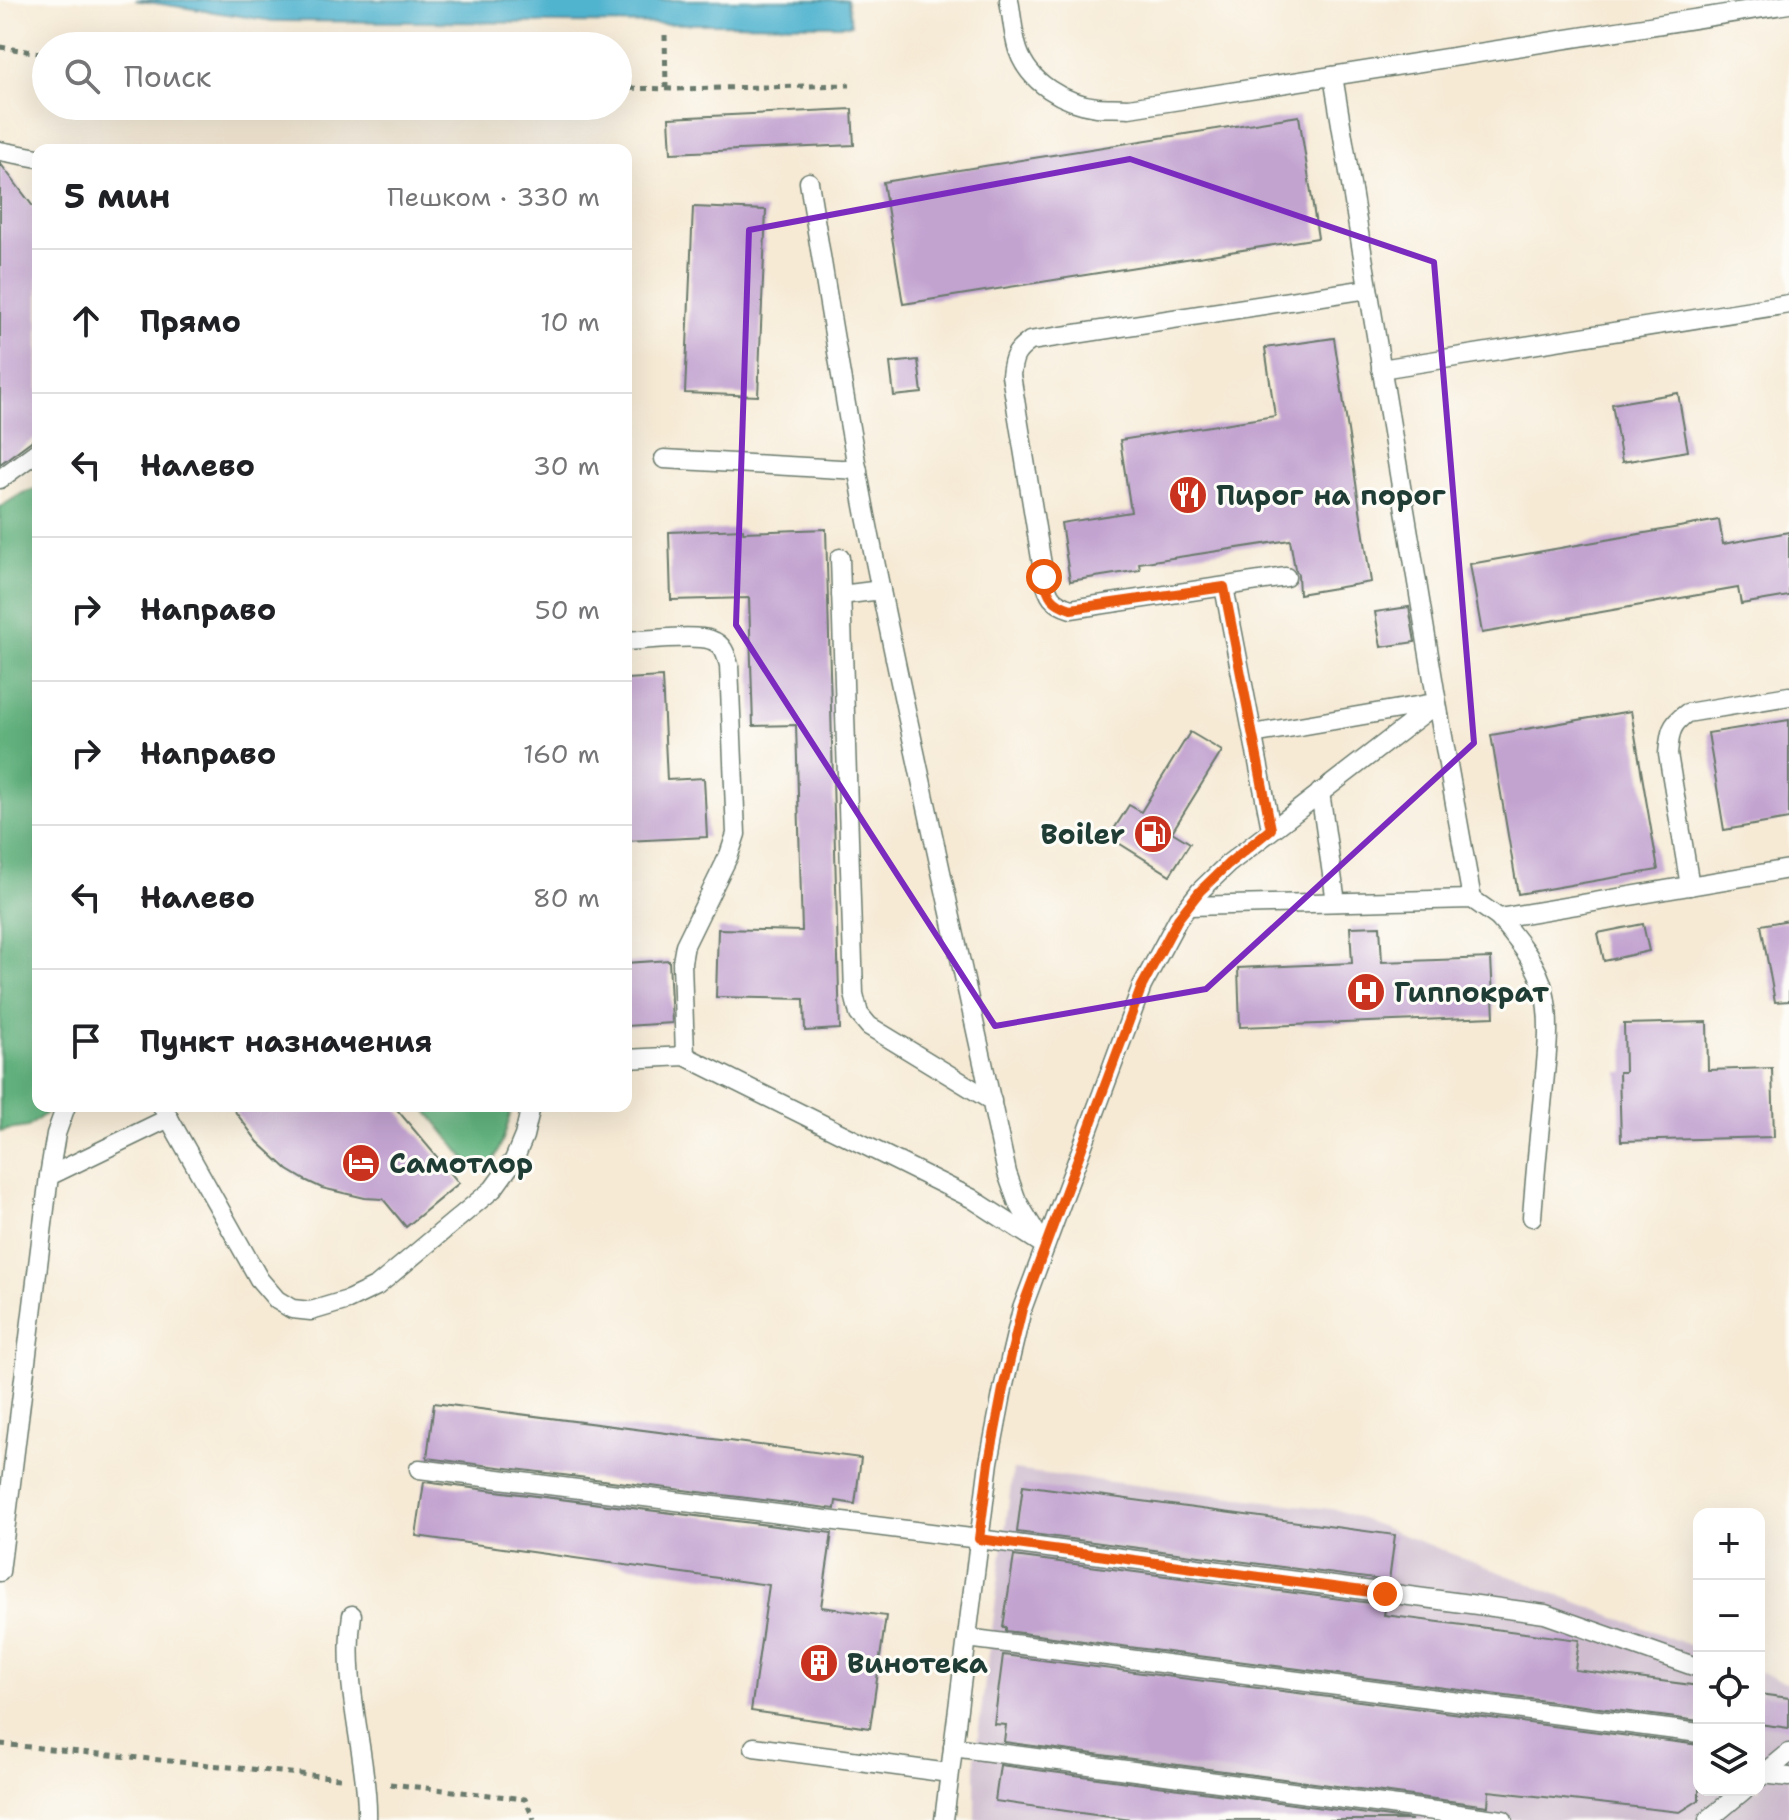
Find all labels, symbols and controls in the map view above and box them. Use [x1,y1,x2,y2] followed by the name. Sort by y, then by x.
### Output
[32,32,632,120] search box
[60,54,104,98] icon: search
[124,56,212,97] text: Поиск
[64,173,171,219] text: 5 мин
[387,179,600,214] text: Пешком · 330 m
[64,299,108,343] icon: ahead
[140,301,241,342] text: Прямо
[540,304,600,339] text: 10 m
[64,443,108,487] icon: left
[140,445,255,486] text: Налево
[533,448,600,483] text: 30 m
[1167,474,1209,516] restaurant icon: Пирог на порог
[1216,476,1446,514] place label: Пирог на порог
[1026,559,1062,595] route start
[64,587,108,631] icon: right
[140,589,276,630] text: Направо
[535,592,600,627] text: 50 m
[64,731,108,775] icon: right
[140,733,276,774] text: Направо
[523,736,600,771] text: 160 m
[1132,813,1174,855] fuel station icon: Boiler
[1040,815,1125,853] place label: Boiler
[64,875,108,919] icon: left
[140,877,255,918] text: Налево
[533,880,600,915] text: 80 m
[1345,971,1387,1013] hospital icon: Гиппократ
[1394,973,1549,1011] place label: Гиппократ
[64,1019,108,1063] icon: arrive
[140,1021,432,1062] text: Пункт назначения
[340,1142,382,1184] hotel icon: Самотлор
[389,1144,533,1182] place label: Самотлор
[1693,1508,1765,1796] map controls
[1693,1508,1765,1580] button: +
[1367,1576,1403,1612] route end
[1693,1580,1765,1652] button: −
[798,1642,840,1684] building icon: Винотека
[847,1644,988,1682] place label: Винотека
[1693,1652,1765,1724] button: locate
[1693,1724,1765,1796] button: layers

